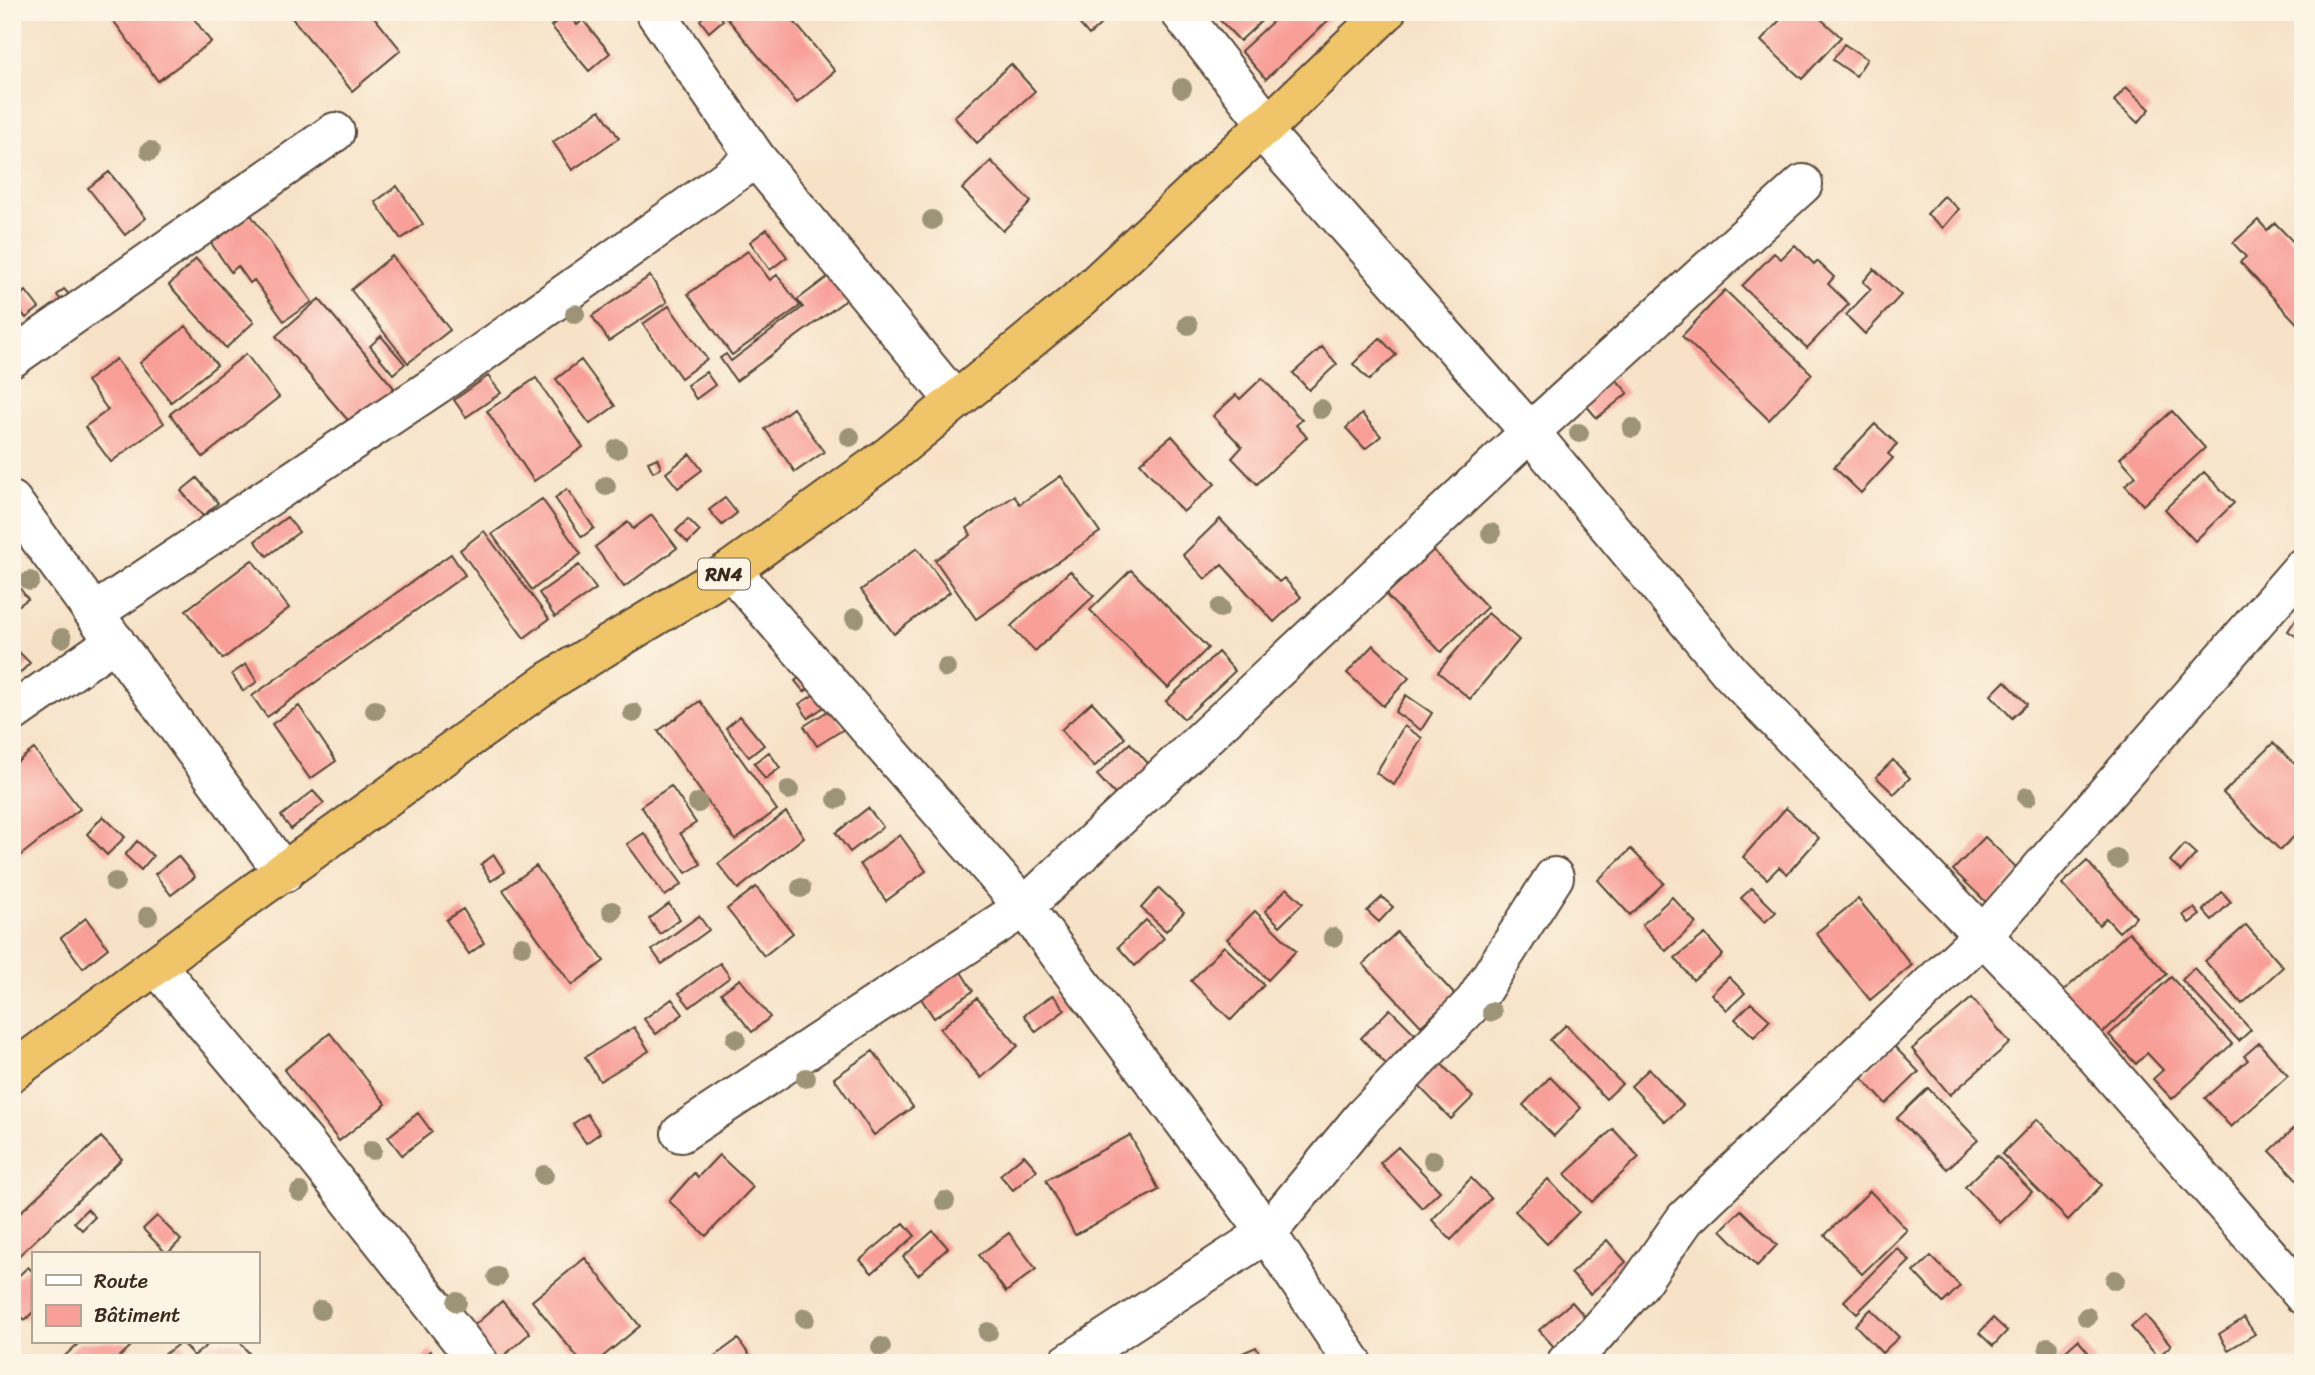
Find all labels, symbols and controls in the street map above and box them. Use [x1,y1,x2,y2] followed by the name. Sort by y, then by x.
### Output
[698,558,750,590] road number: RN4
[32,1252,259,1344] legend
[94,1262,148,1300] text: Route
[94,1296,180,1334] text: Bâtiment

